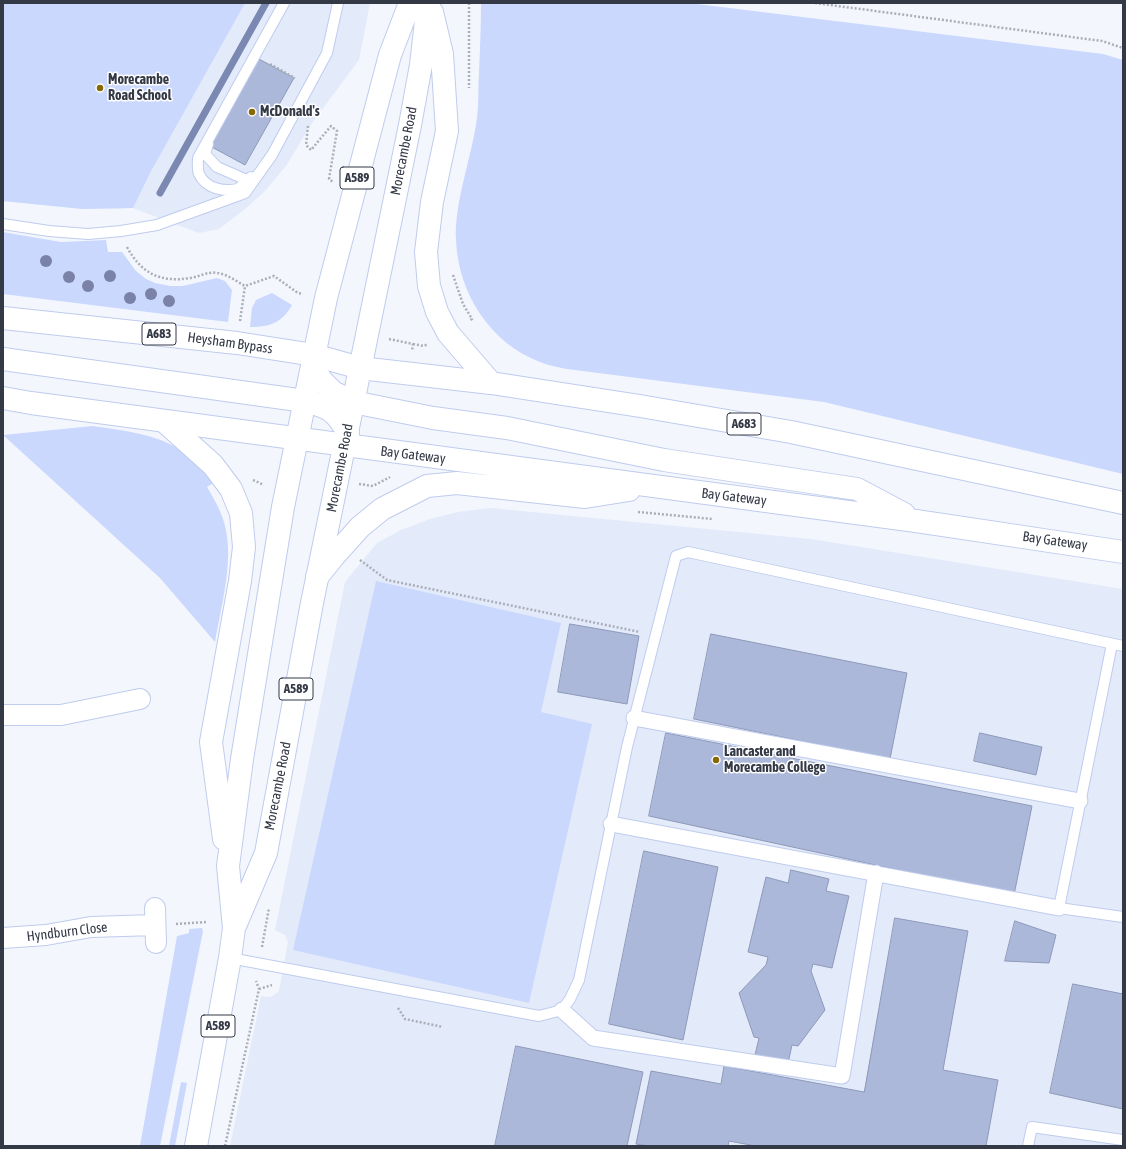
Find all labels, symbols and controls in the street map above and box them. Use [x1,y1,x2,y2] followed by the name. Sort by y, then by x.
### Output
[108,72,171,104] place label: Morecambe Road School
[95,83,105,93] marker: Morecambe Road School
[260,104,320,120] place label: McDonald's
[387,105,421,197] street label: Morecambe Road
[247,107,257,117] marker: McDonald's
[340,167,374,189] road number: A589
[142,323,176,345] road number: A683
[186,329,274,357] street label: Heysham Bypass
[727,413,761,435] road number: A683
[323,422,357,514] street label: Morecambe Road
[380,443,446,467] street label: Bay Gateway
[701,485,767,509] street label: Bay Gateway
[1021,528,1089,554] street label: Bay Gateway
[279,678,313,700] road number: A589
[261,740,295,832] street label: Morecambe Road
[724,744,826,776] place label: Lancaster and Morecambe College
[711,755,721,765] marker: Lancaster and Morecambe College
[26,919,108,945] street label: Hyndburn Close
[201,1015,235,1037] road number: A589

